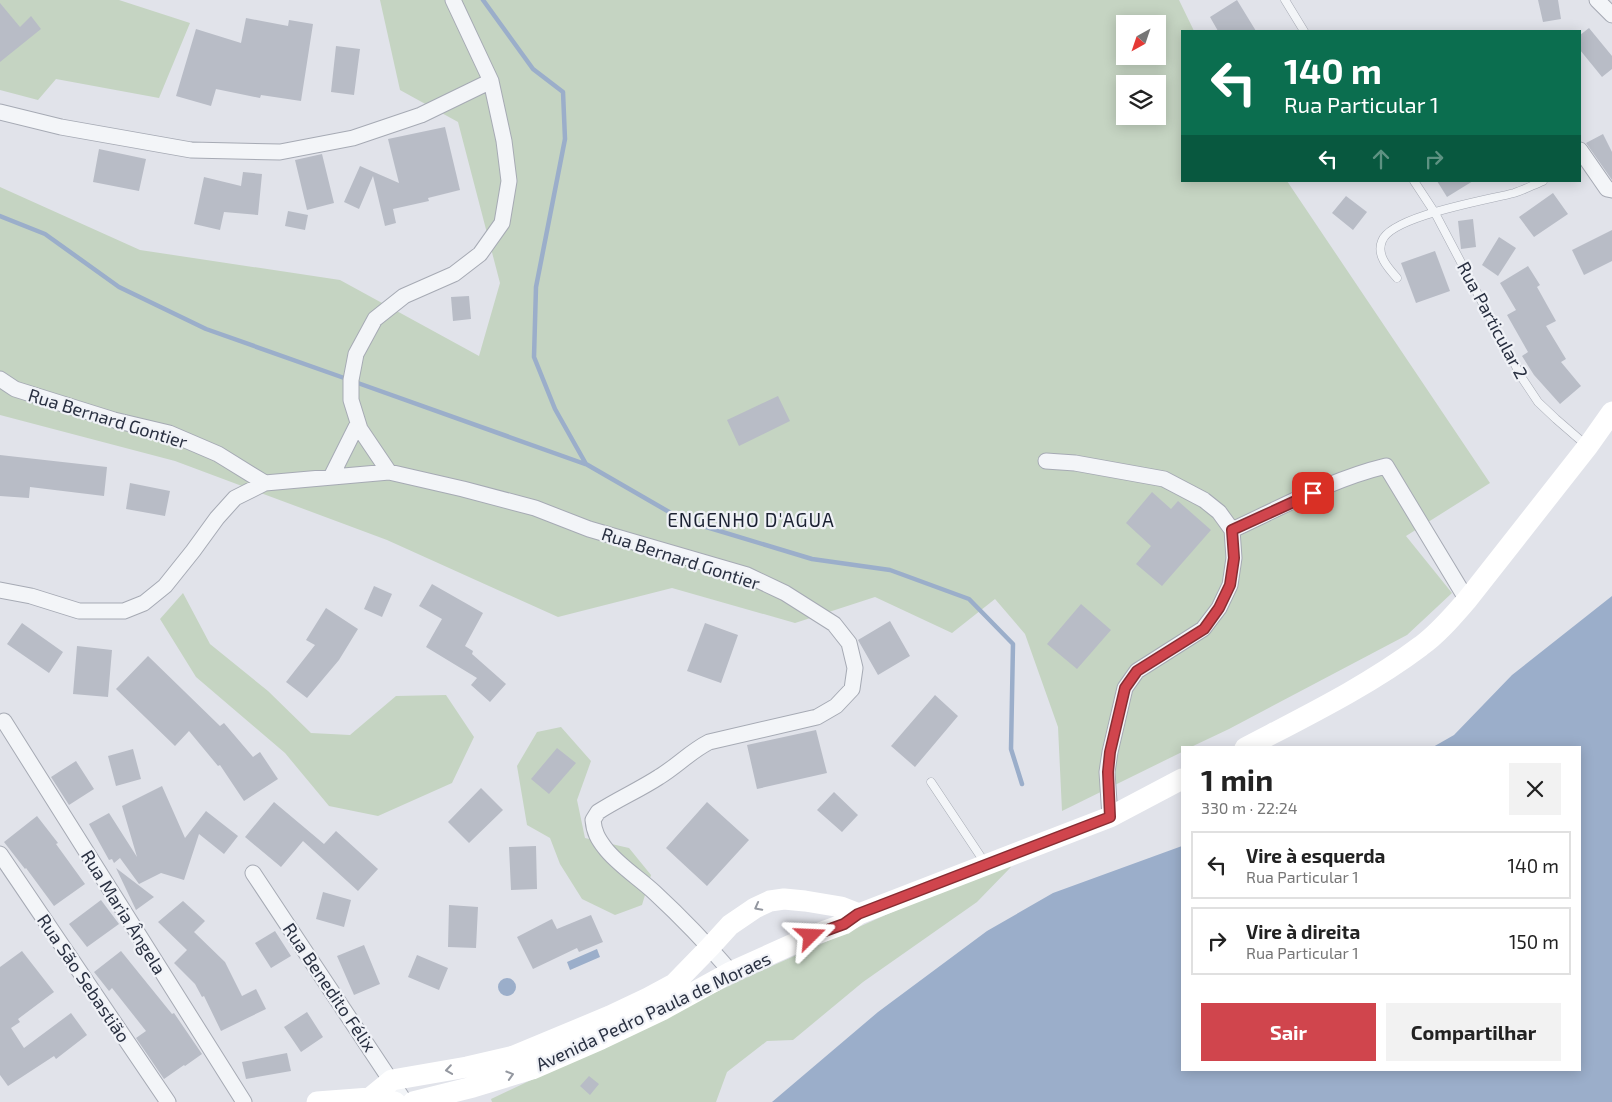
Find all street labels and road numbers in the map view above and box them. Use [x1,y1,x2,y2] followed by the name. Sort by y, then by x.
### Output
[1453,258,1533,382] street label: Rua Particular 2
[26,383,190,453] street label: Rua Bernard Gontier
[599,522,763,594] street label: Rua Bernard Gontier
[77,846,171,978] street label: Rua Maria Ângela
[33,910,135,1046] street label: Rua São Sebastião
[279,918,381,1056] street label: Rua Benedito Félix
[532,947,774,1075] street label: Avenida Pedro Paula de Moraes

